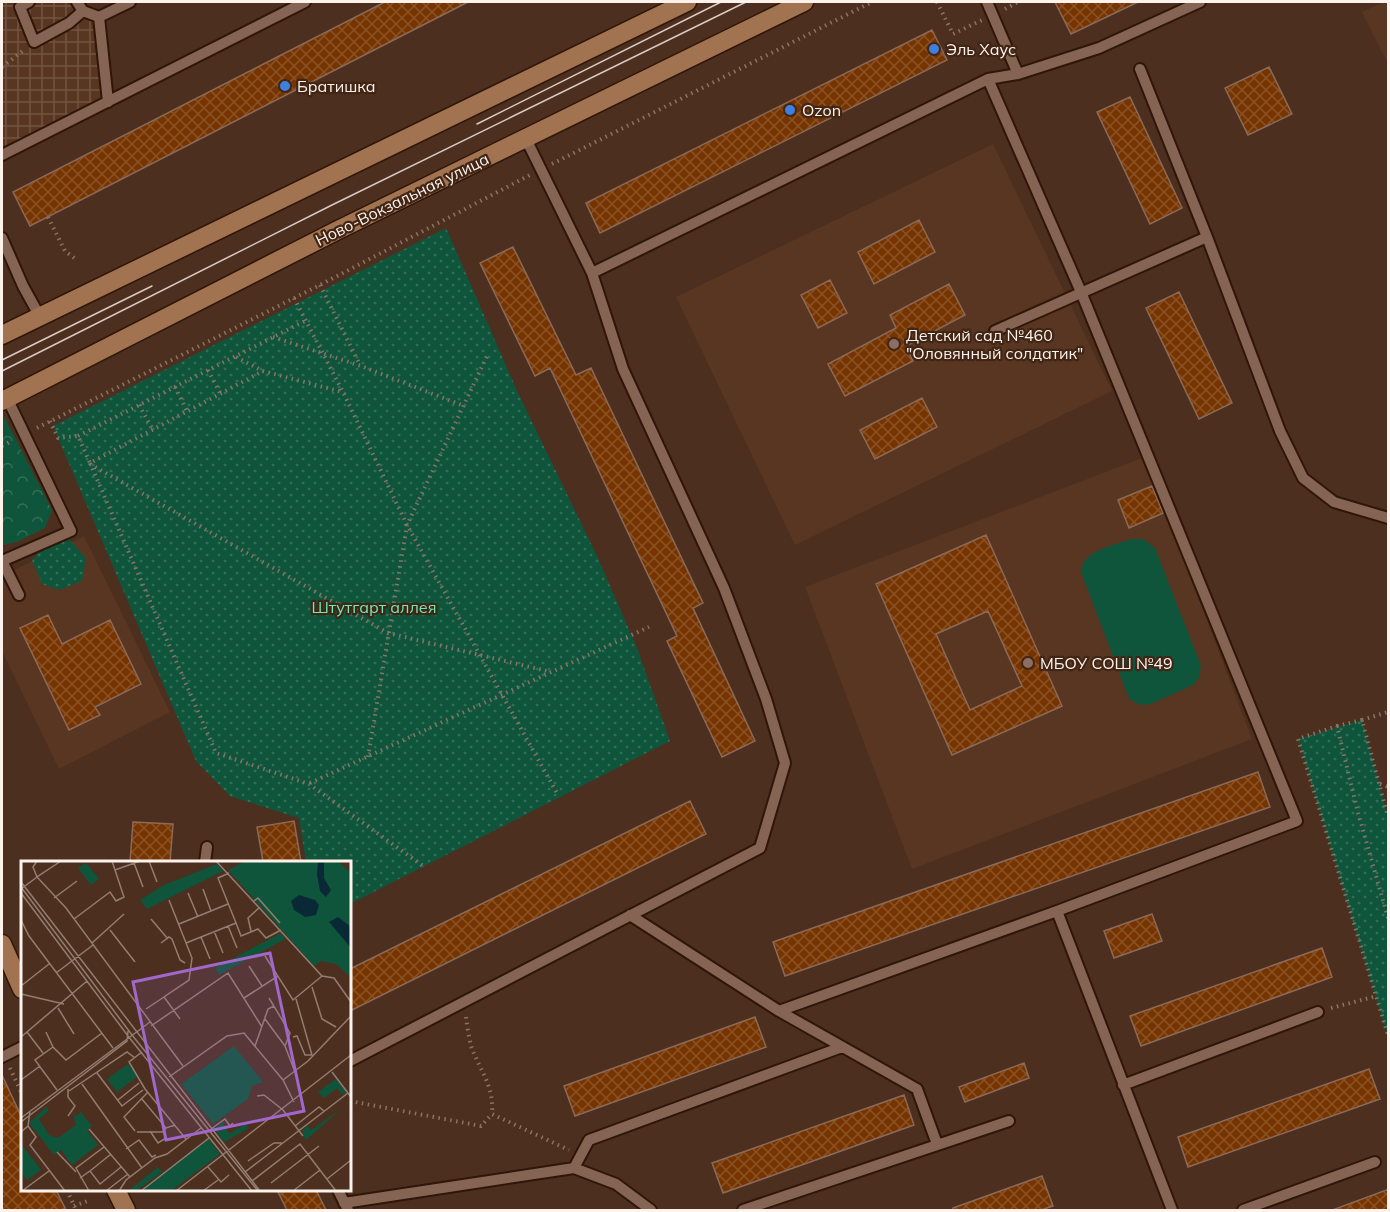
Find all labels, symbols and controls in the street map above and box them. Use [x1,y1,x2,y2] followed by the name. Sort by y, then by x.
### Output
[946,39,1016,59] place label: Эль Хаус
[927,42,941,56] marker: Эль Хаус
[297,76,376,96] place label: Братишка
[278,79,292,93] marker: Братишка
[802,100,841,120] place label: Ozon
[783,103,797,117] marker: Ozon
[312,148,492,250] street label: Ново-Вокзальная улица
[906,325,1083,363] place label: Детский сад №460 "Оловянный солдатик"
[887,337,901,351] marker: Детский сад №460 "Оловянный солдатик"
[312,597,436,617] park label: Штутгарт аллея
[1040,653,1173,673] place label: МБОУ СОШ №49
[1021,656,1035,670] marker: МБОУ СОШ №49
[21,861,351,1191] inset map

